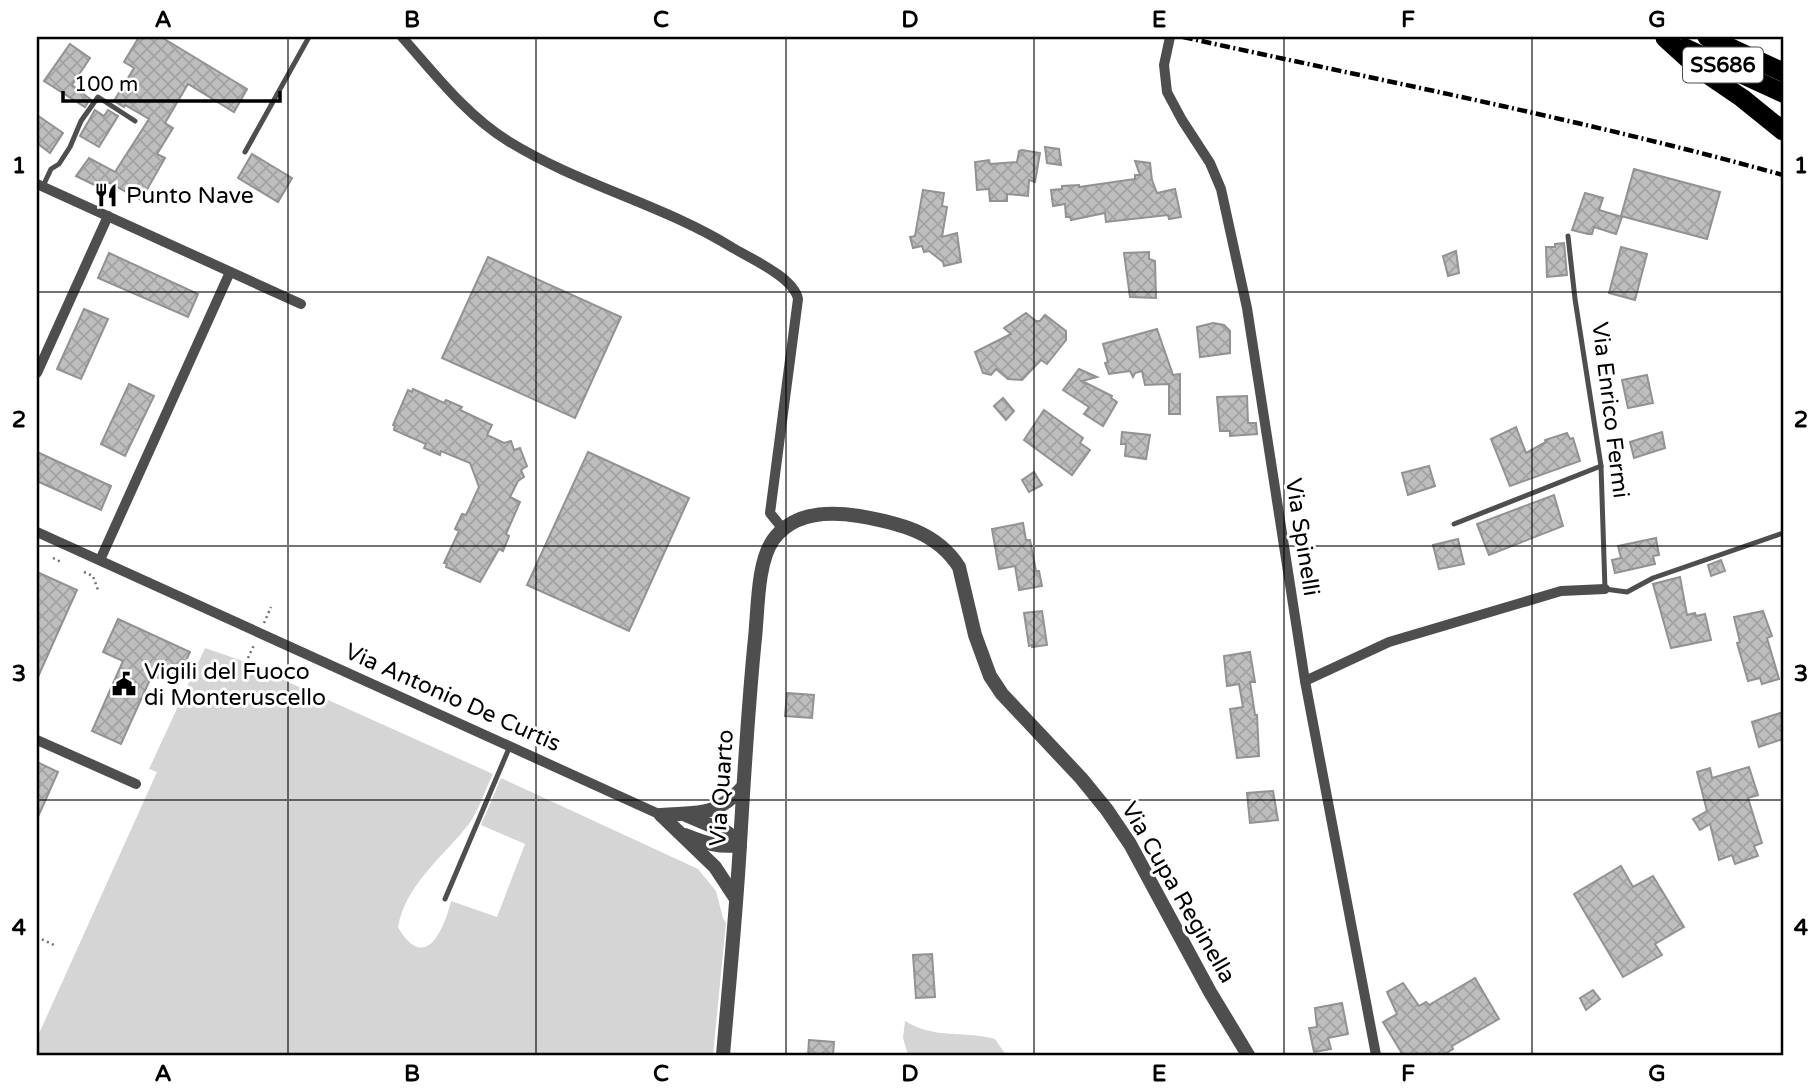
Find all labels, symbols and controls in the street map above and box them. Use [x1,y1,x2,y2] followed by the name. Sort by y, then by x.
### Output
[154,6,172,34] text: A
[404,6,420,34] text: B
[653,6,669,34] text: C
[901,6,919,34] text: D
[1152,6,1166,34] text: E
[1401,6,1415,34] text: F
[1648,6,1666,34] text: G
[1683,48,1763,82] road number: SS686
[63,60,280,104] scale bar
[74,72,138,97] text: 100 m
[12,152,26,180] text: 1
[1794,152,1808,180] text: 1
[92,181,120,209] restaurant icon: Punto Nave
[126,182,254,210] place label: Punto Nave
[1585,320,1635,500] street label: Via Enrico Fermi
[12,406,26,434] text: 2
[1794,406,1808,434] text: 2
[1279,476,1325,598] street label: Via Spinelli
[340,638,565,758] street label: Via Antonio De Curtis
[144,658,326,712] place label: Vigili del Fuoco di Monteruscello
[12,660,26,688] text: 3
[1794,660,1808,688] text: 3
[110,670,138,698] public building icon: Vigili del Fuoco di Monteruscello
[704,729,740,848] street label: Via Quarto
[1115,797,1241,988] street label: Via Cupa Reginella
[12,914,27,942] text: 4
[1794,914,1809,942] text: 4
[154,1060,172,1088] text: A
[404,1060,420,1088] text: B
[653,1060,669,1088] text: C
[901,1060,919,1088] text: D
[1152,1060,1166,1088] text: E
[1401,1060,1415,1088] text: F
[1648,1060,1666,1088] text: G

